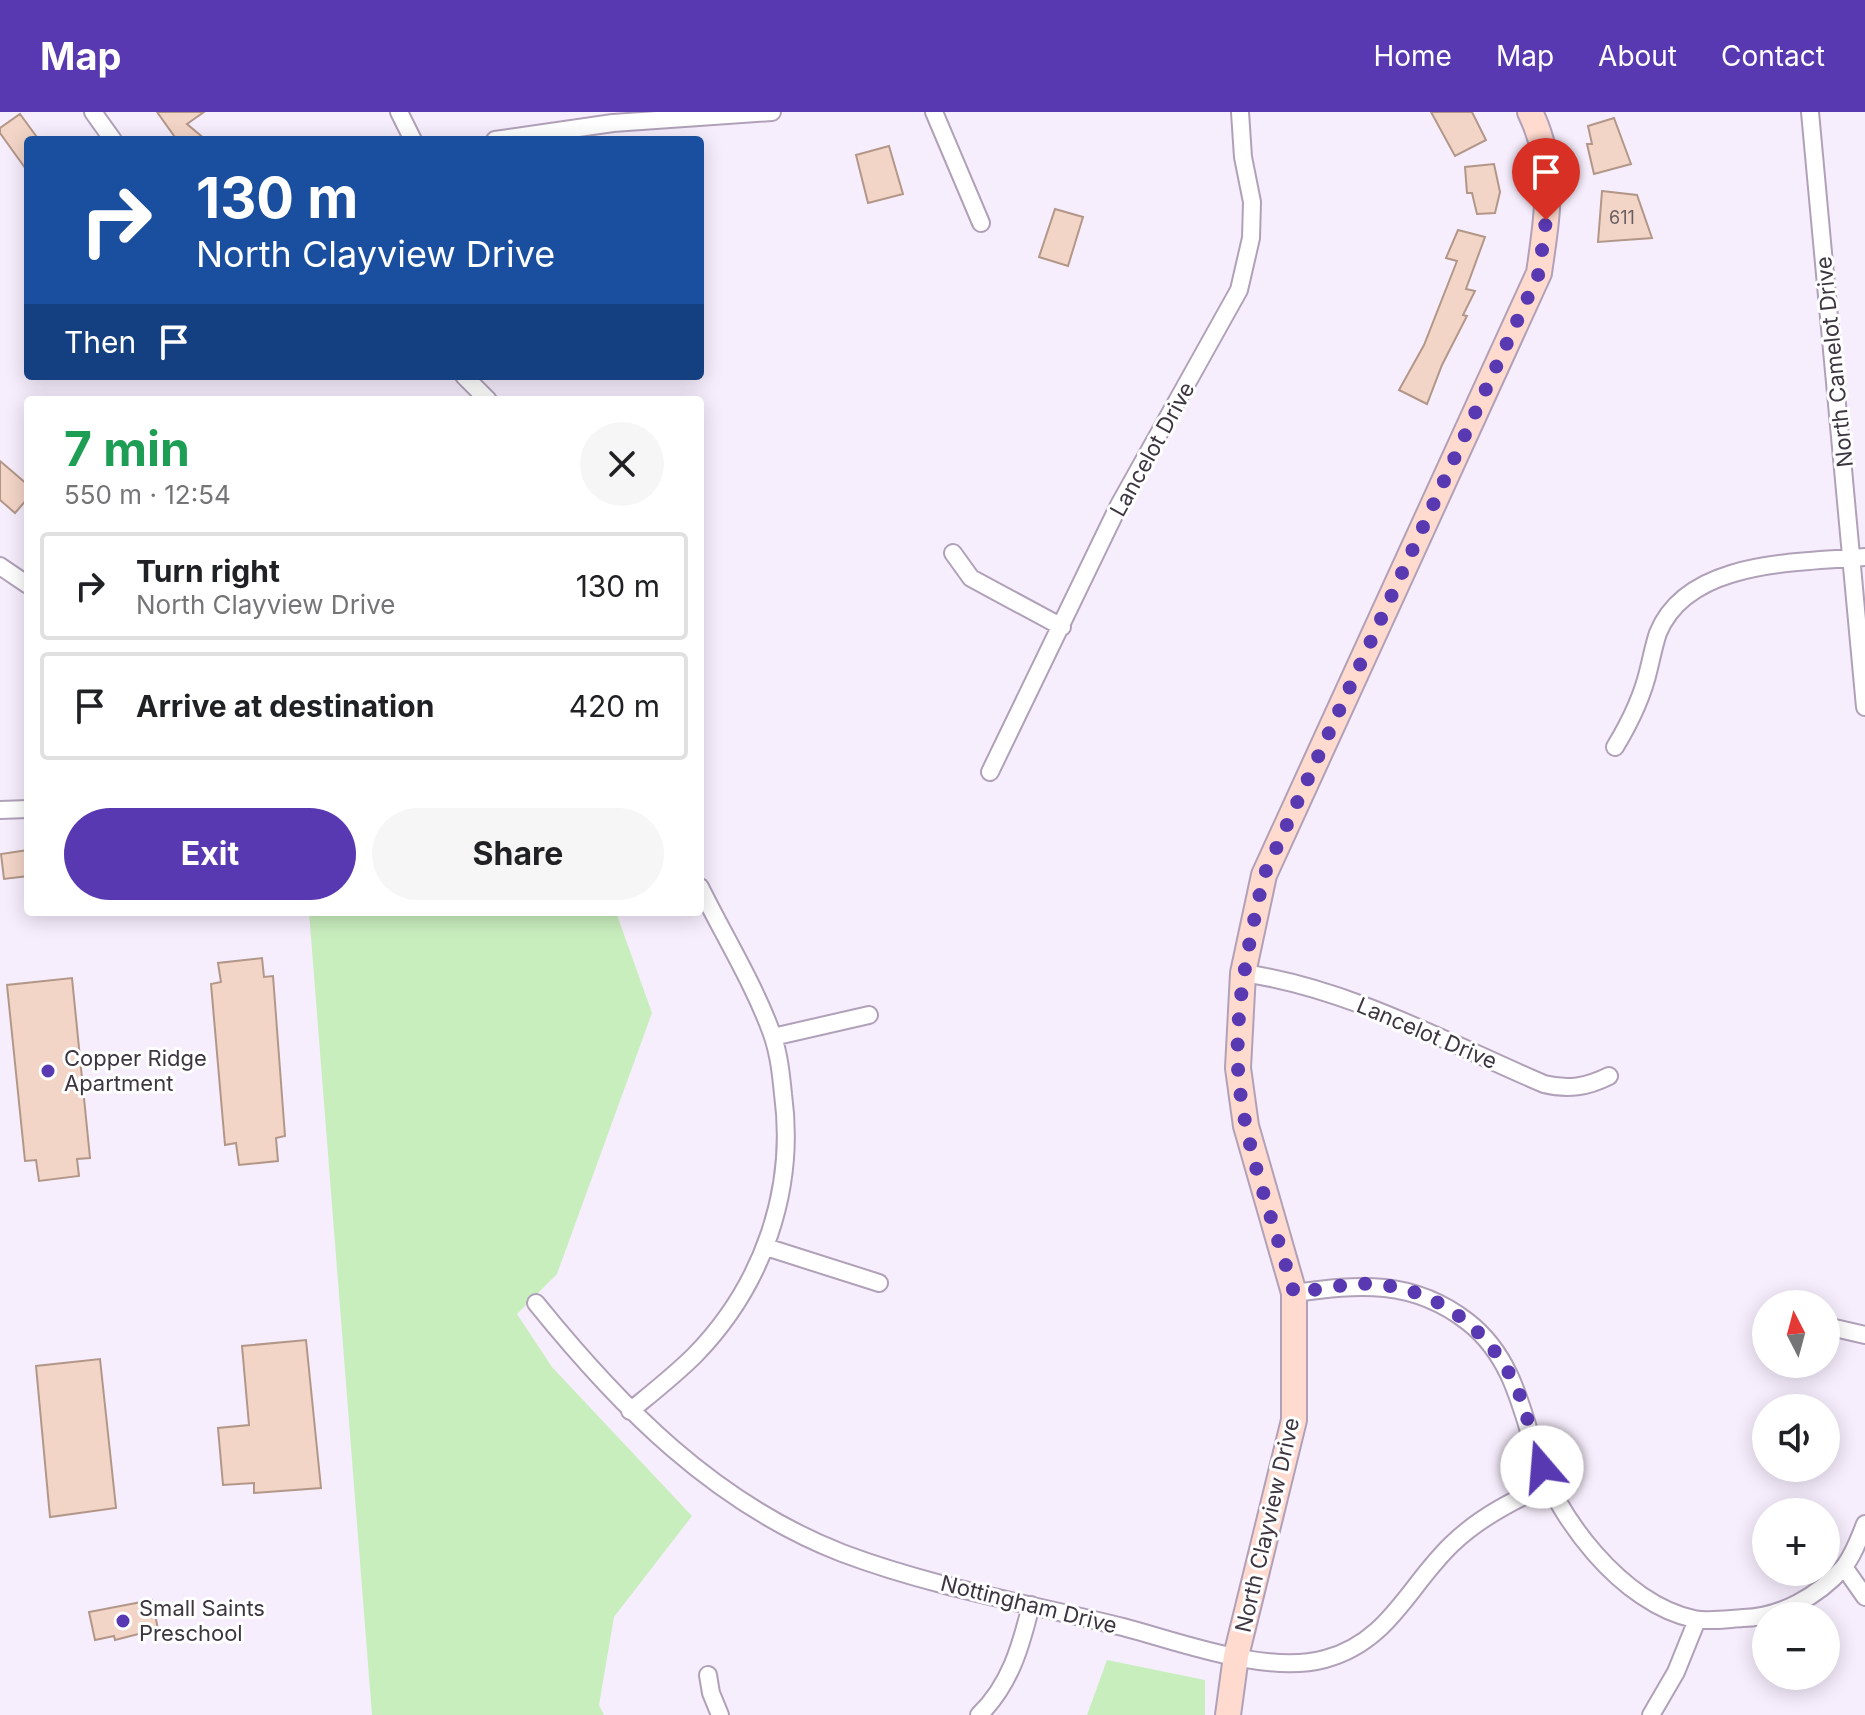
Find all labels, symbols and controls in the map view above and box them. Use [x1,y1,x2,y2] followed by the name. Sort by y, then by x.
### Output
[40,33,121,79] text: Map
[1373,39,1452,73] text: Home
[1496,39,1554,73] text: Map
[1598,39,1677,73] text: About
[1721,39,1825,73] text: Contact
[1512,138,1580,220] pin
[1524,150,1568,194] icon: arrive
[196,164,358,232] text: 130 m
[64,168,168,272] icon: right
[1609,207,1635,228] house number: 611
[196,232,555,276] text: North Clayview Drive
[1810,255,1858,469] street label: North Camelot Drive
[152,320,196,364] icon: arrive
[64,324,136,360] text: Then
[1104,377,1200,521] street label: Lancelot Drive
[64,419,190,478] text: 7 min
[580,422,664,506] button: close
[64,479,231,510] text: 550 m · 12:54
[136,553,280,589] text: Turn right
[68,564,112,608] icon: right
[576,568,660,604] text: 130 m
[136,589,395,620] text: North Clayview Drive
[68,684,112,728] icon: arrive
[136,688,434,724] text: Arrive at destination
[569,688,660,724] text: 420 m
[64,808,356,900] button: Exit
[372,808,664,900] button: Share
[1353,992,1501,1074] street label: Lancelot Drive
[64,1045,207,1096] place label: Copper Ridge Apartment
[39,1062,57,1080] marker: Copper Ridge Apartment
[1752,1290,1840,1378] north arrow
[1752,1290,1840,1690] map controls
[1752,1394,1840,1482] button: sound
[1230,1415,1304,1635] street label: North Clayview Drive
[1500,1425,1584,1509] position arrow
[1752,1498,1840,1586] button: +
[938,1570,1120,1638] street label: Nottingham Drive
[139,1595,265,1646] place label: Small Saints Preschool
[1752,1602,1840,1690] button: −
[114,1612,132,1630] marker: Small Saints Preschool

